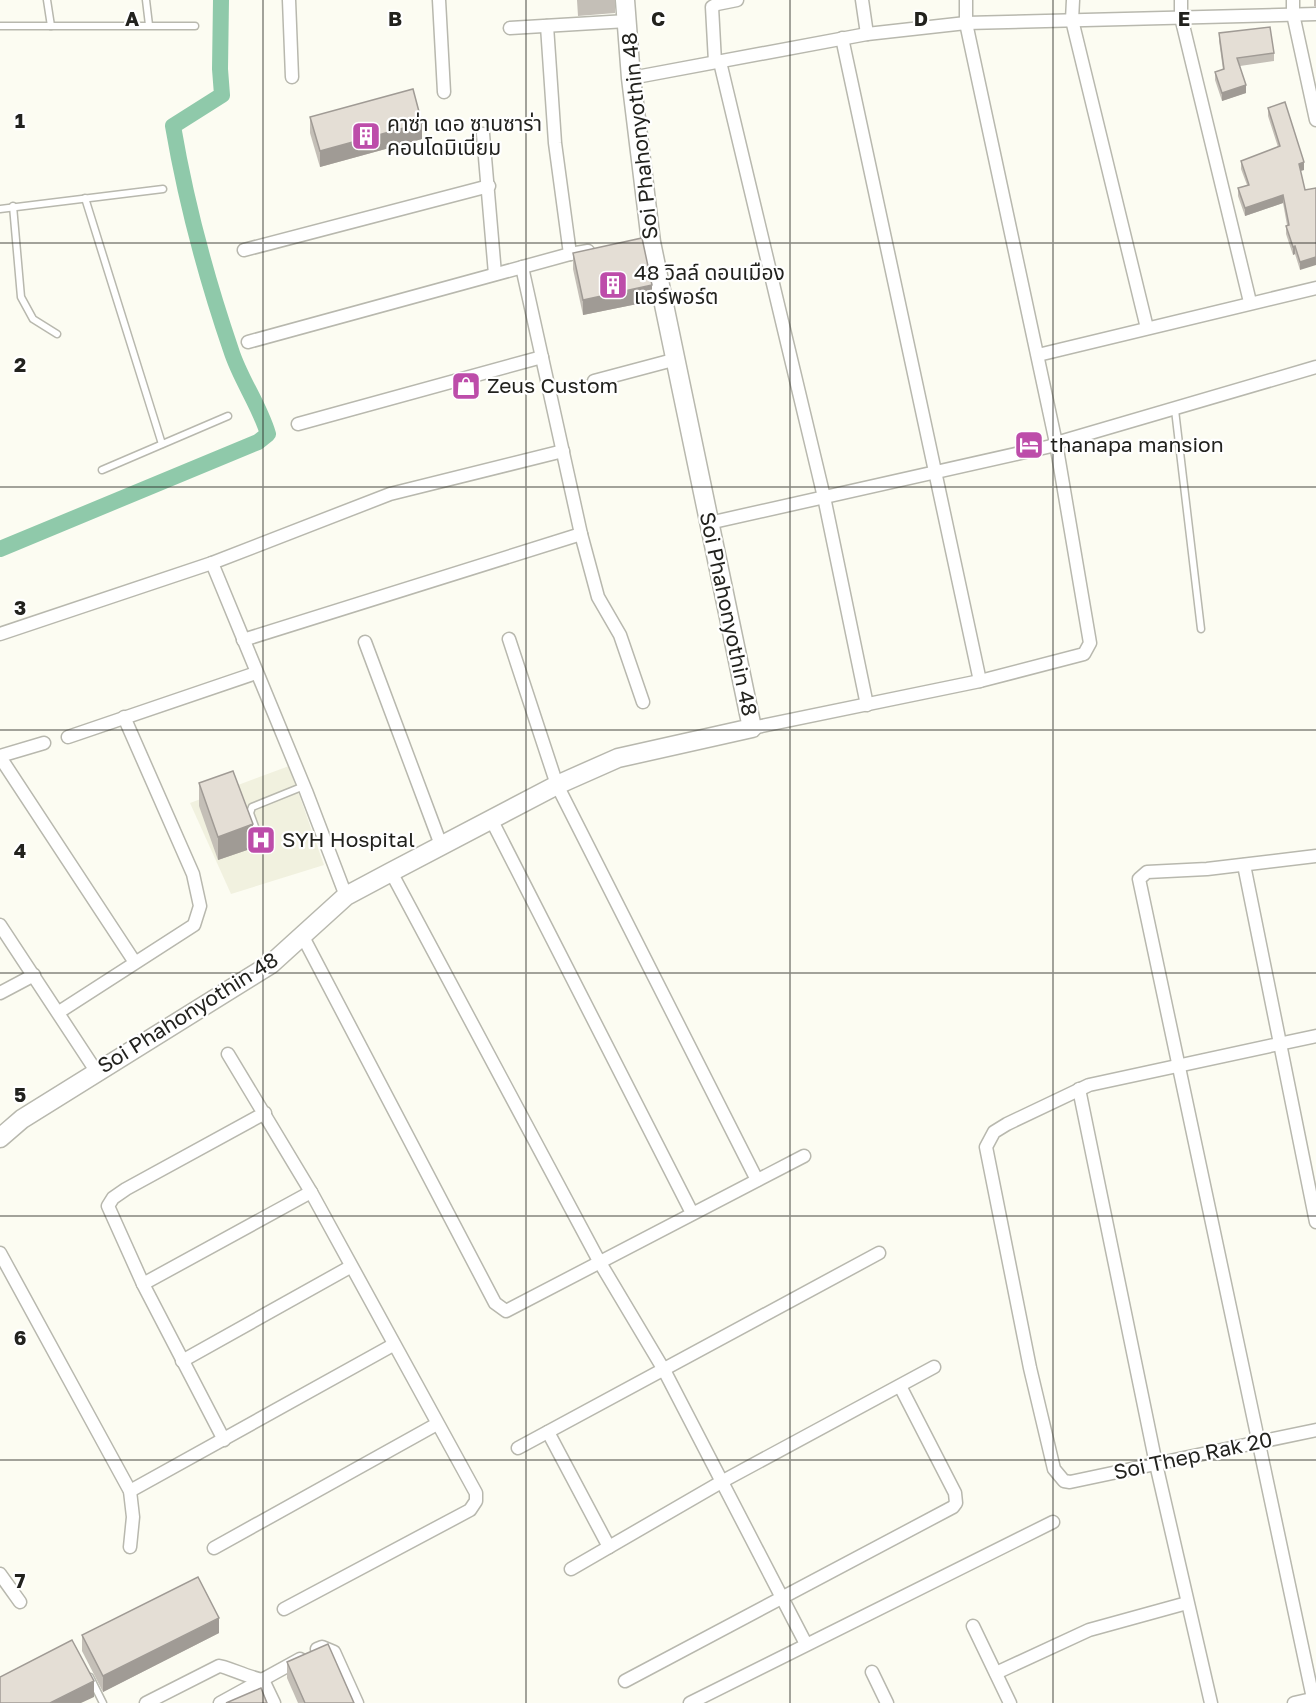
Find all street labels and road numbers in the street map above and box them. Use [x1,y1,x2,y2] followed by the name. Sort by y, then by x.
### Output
[615,31,663,241] street label: Soi Phahonyothin 48
[695,509,763,718] street label: Soi Phahonyothin 48
[92,946,283,1078] street label: Soi Phahonyothin 48
[1111,1426,1274,1485] street label: Soi Thep Rak 20

